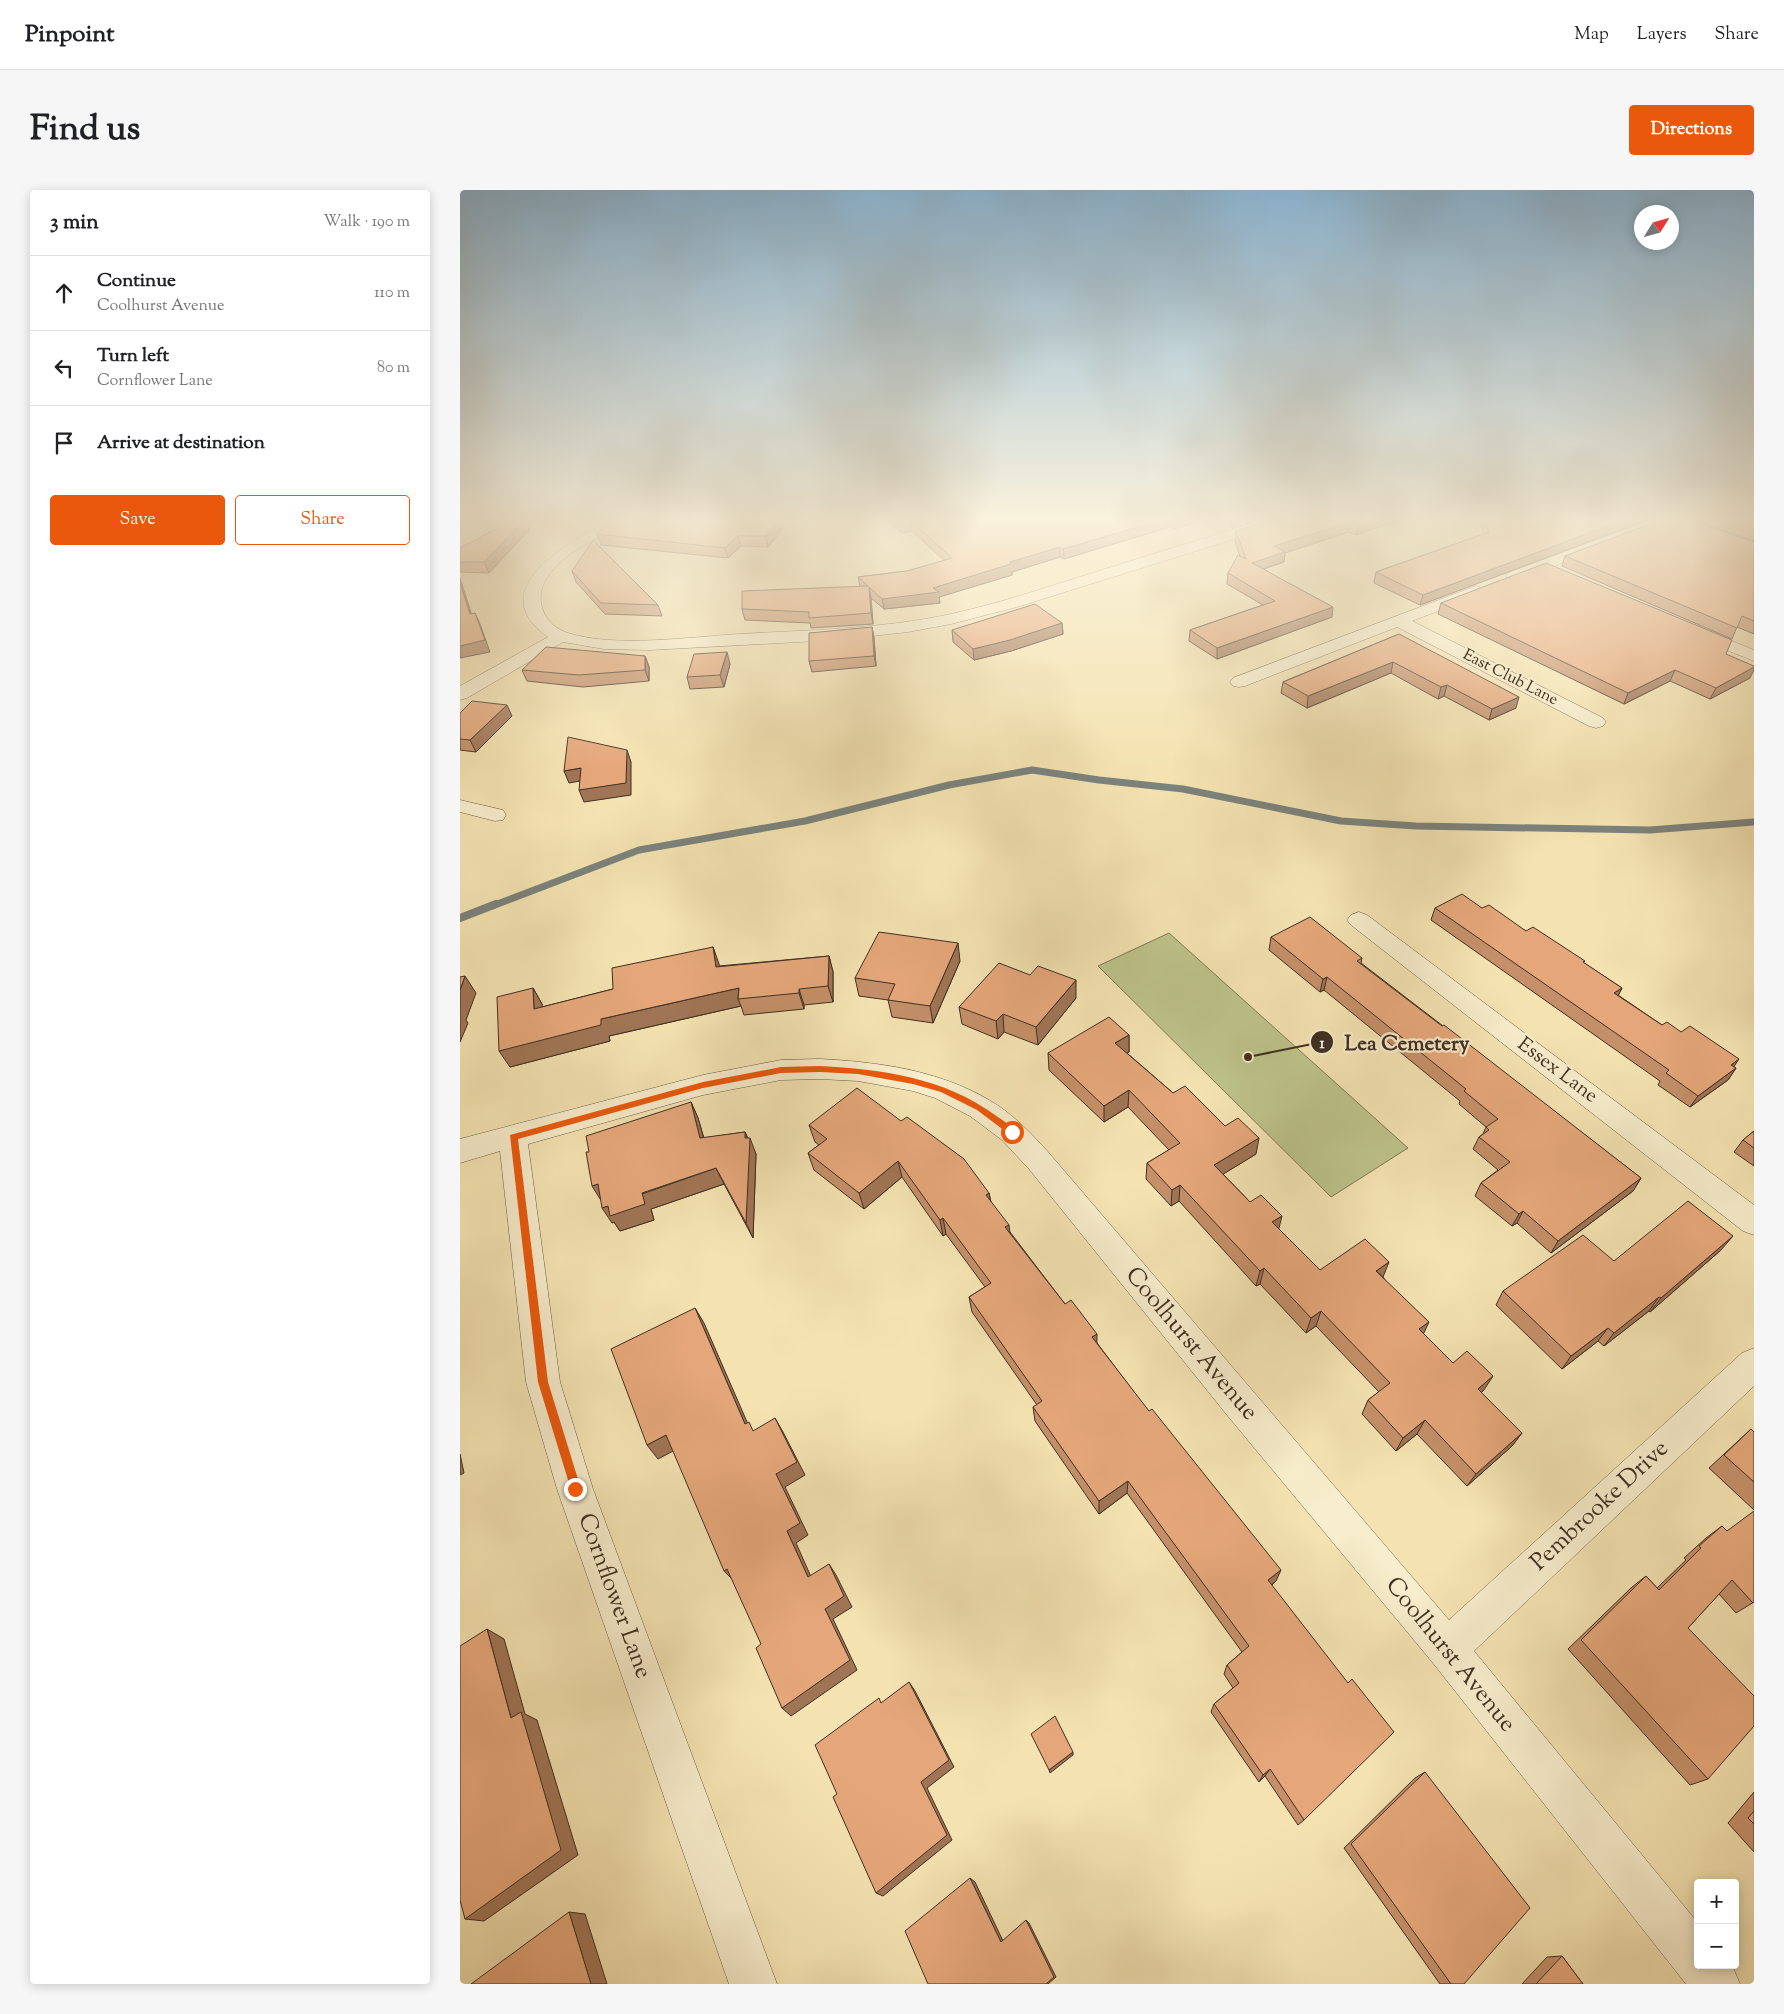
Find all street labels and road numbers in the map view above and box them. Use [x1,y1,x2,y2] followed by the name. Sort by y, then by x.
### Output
[1458,644,1562,712] street label: East Club Lane
[1511,1031,1603,1111] street label: Essex Lane
[1117,1260,1265,1428] street label: Coolhurst Avenue
[1523,1433,1677,1579] street label: Pembrooke Drive
[568,1509,660,1683] street label: Cornflower Lane
[1377,1570,1523,1740] street label: Coolhurst Avenue

